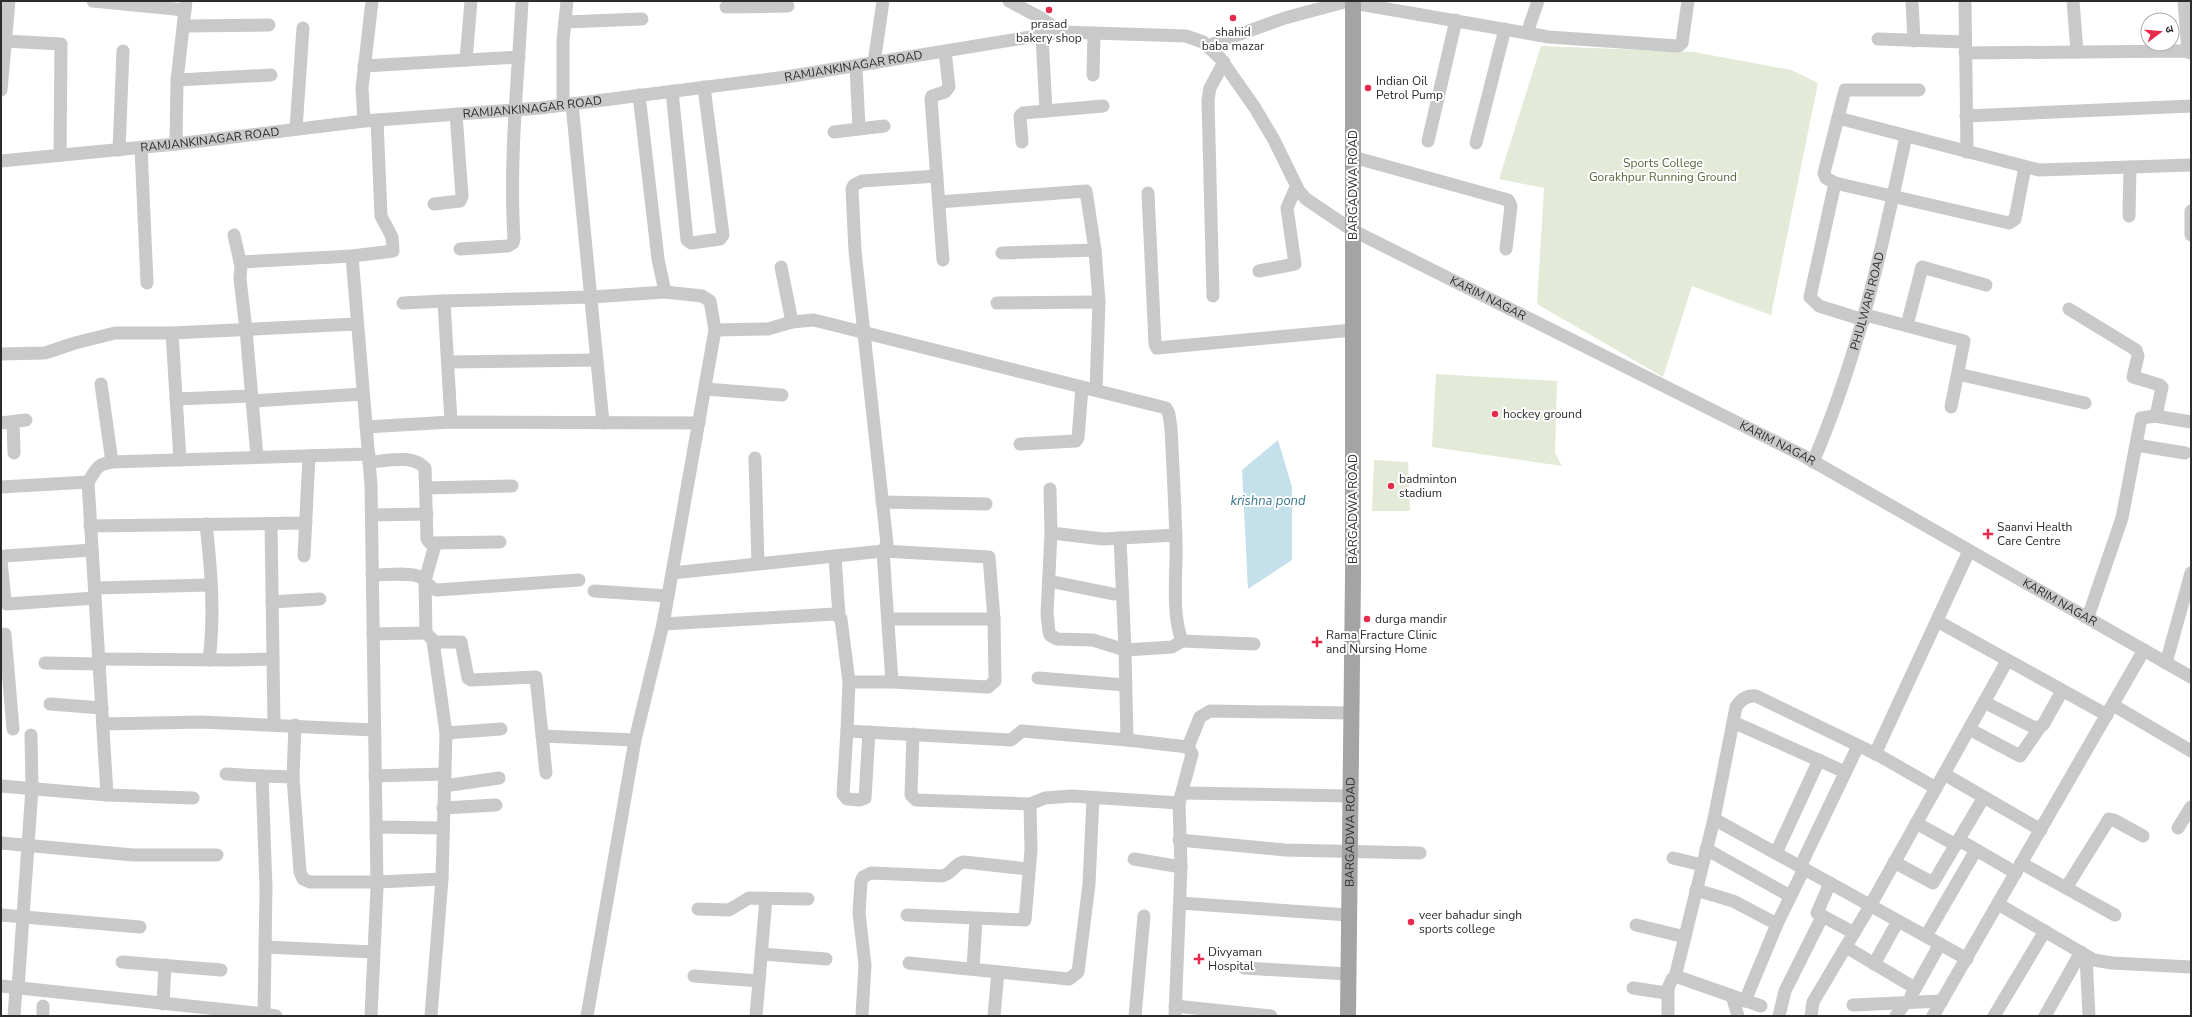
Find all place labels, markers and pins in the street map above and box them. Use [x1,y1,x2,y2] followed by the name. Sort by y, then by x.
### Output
[1044,5,1054,15] marker: prasad bakery shop
[1228,13,1238,23] marker: shahid baba mazar
[1016,16,1082,46] place label: prasad bakery shop
[1202,24,1265,54] place label: shahid baba mazar
[1376,73,1443,103] place label: Indian Oil Petrol Pump
[1363,83,1373,93] marker: Indian Oil Petrol Pump
[1503,406,1582,422] place label: hockey ground
[1490,409,1500,419] marker: hockey ground
[1399,471,1457,501] place label: badminton stadium
[1386,481,1396,491] marker: badminton stadium
[1997,519,2072,549] place label: Saanvi Health Care Centre
[1982,528,1994,540] marker: Saanvi Health Care Centre
[1375,611,1448,627] place label: durga mandir
[1362,614,1372,624] marker: durga mandir
[1326,627,1437,657] place label: Rama Fracture Clinic and Nursing Home
[1311,636,1323,648] marker: Rama Fracture Clinic and Nursing Home
[1419,907,1522,937] place label: veer bahadur singh sports college
[1406,917,1416,927] marker: veer bahadur singh sports college
[1208,944,1262,974] place label: Divyaman Hospital
[1193,953,1205,965] marker: Divyaman Hospital

